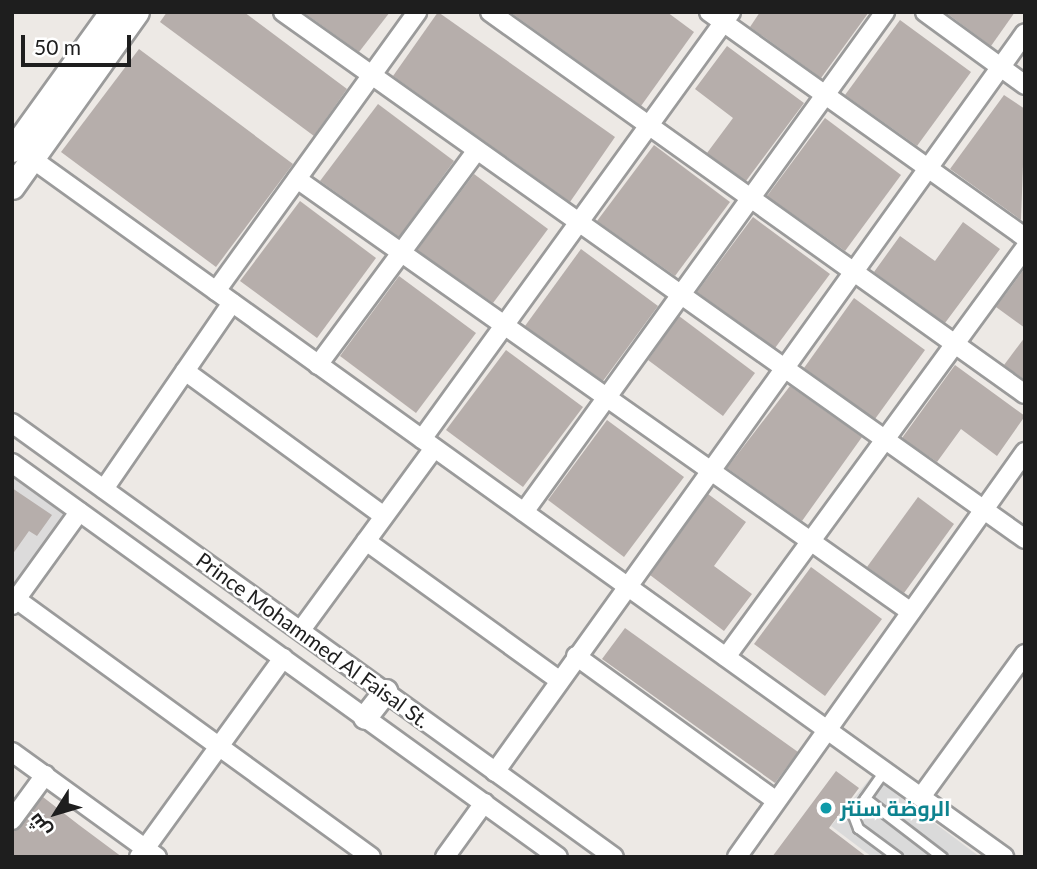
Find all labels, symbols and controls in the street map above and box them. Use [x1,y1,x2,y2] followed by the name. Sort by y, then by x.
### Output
[24,21,135,65] scale bar
[34,34,81,59] text: 50 m
[191,547,435,733] street label: Prince Mohammed Al Faisal St.
[21,778,91,848] north arrow
[840,795,950,821] place label: الروضة سنتر
[818,800,834,816] marker: الروضة سنتر
[22,809,55,843] text: ش

